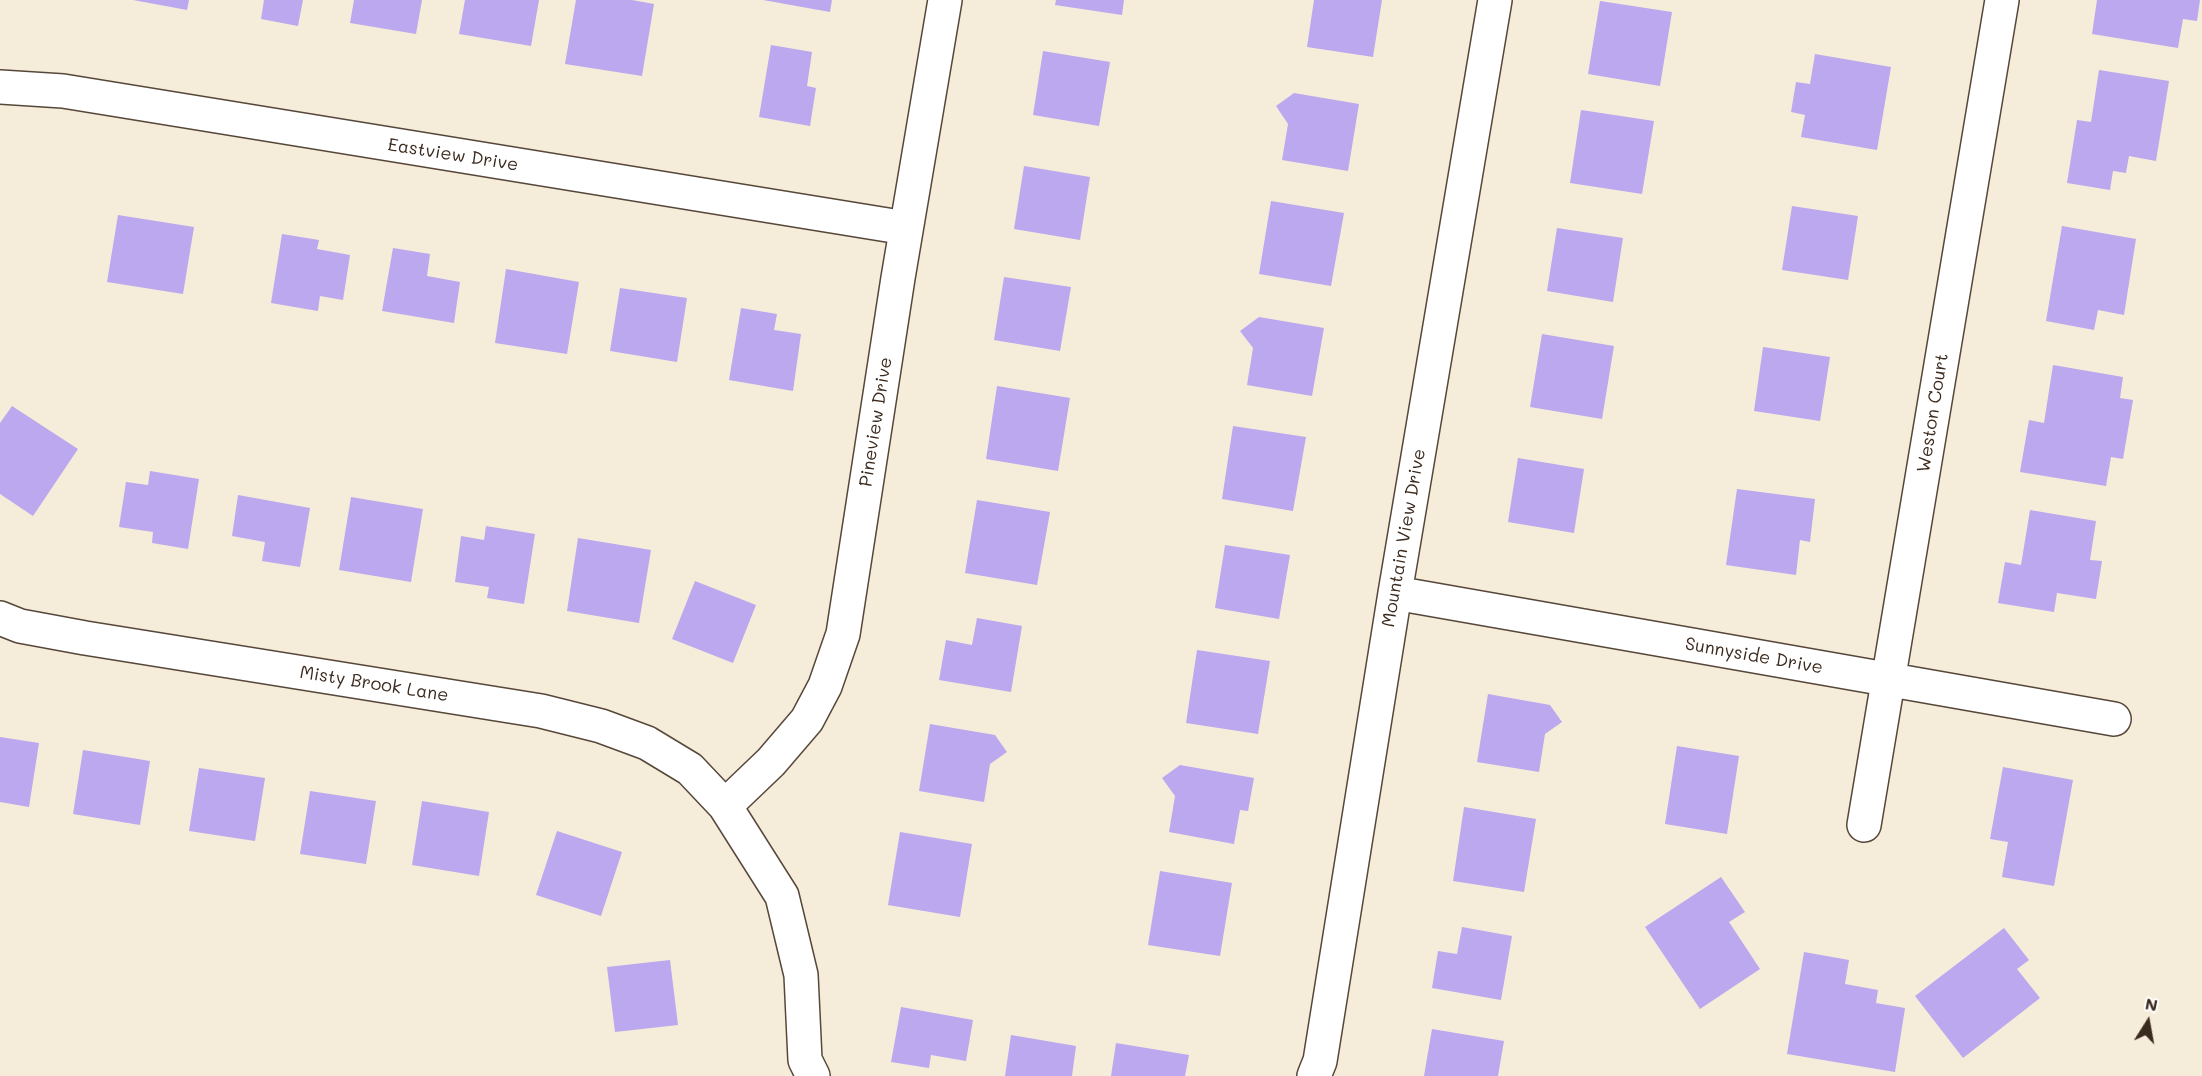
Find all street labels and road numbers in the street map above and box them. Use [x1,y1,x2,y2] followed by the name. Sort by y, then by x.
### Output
[386,134,520,176] street label: Eastview Drive
[1913,352,1953,474] street label: Weston Court
[855,356,897,488] street label: Pineview Drive
[1378,447,1430,629] street label: Mountain View Drive
[1683,633,1825,679] street label: Sunnyside Drive
[298,662,450,706] street label: Misty Brook Lane

